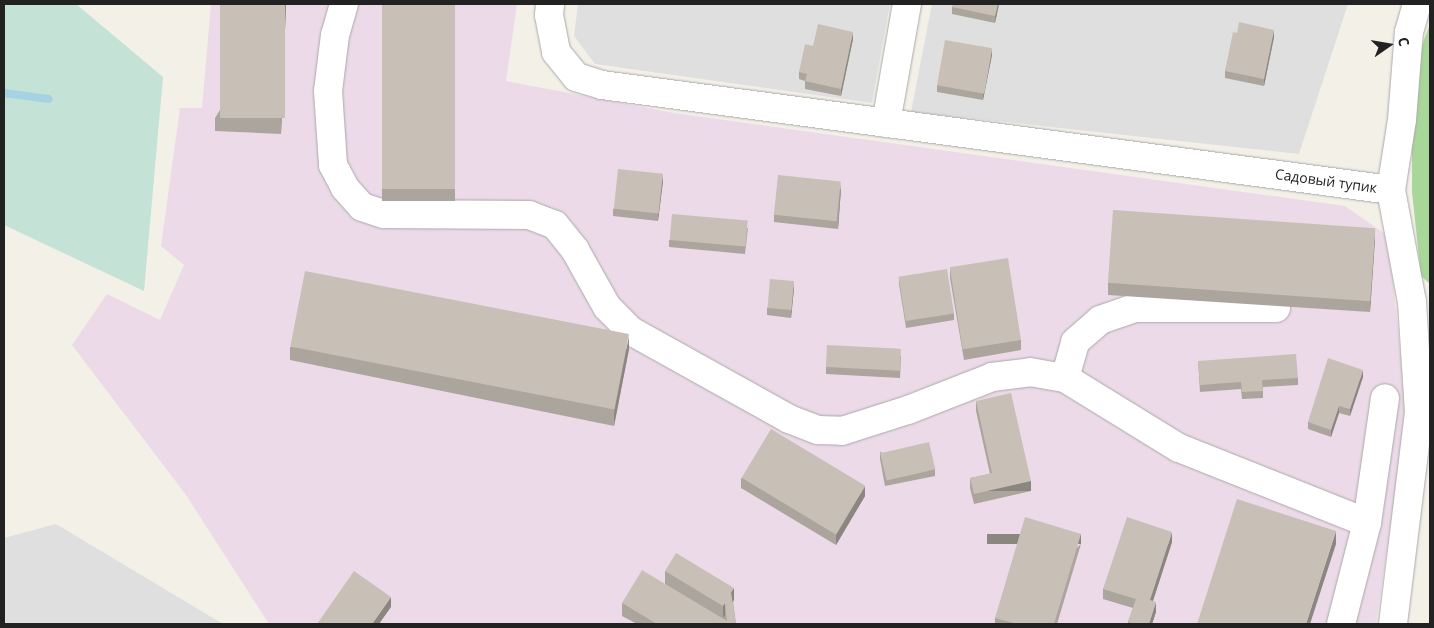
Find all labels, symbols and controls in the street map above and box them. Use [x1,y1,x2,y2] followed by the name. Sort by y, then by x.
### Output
[1364,20,1414,70] north arrow
[1394,35,1414,48] text: С
[1274,166,1378,196] street label: Садовый тупик

